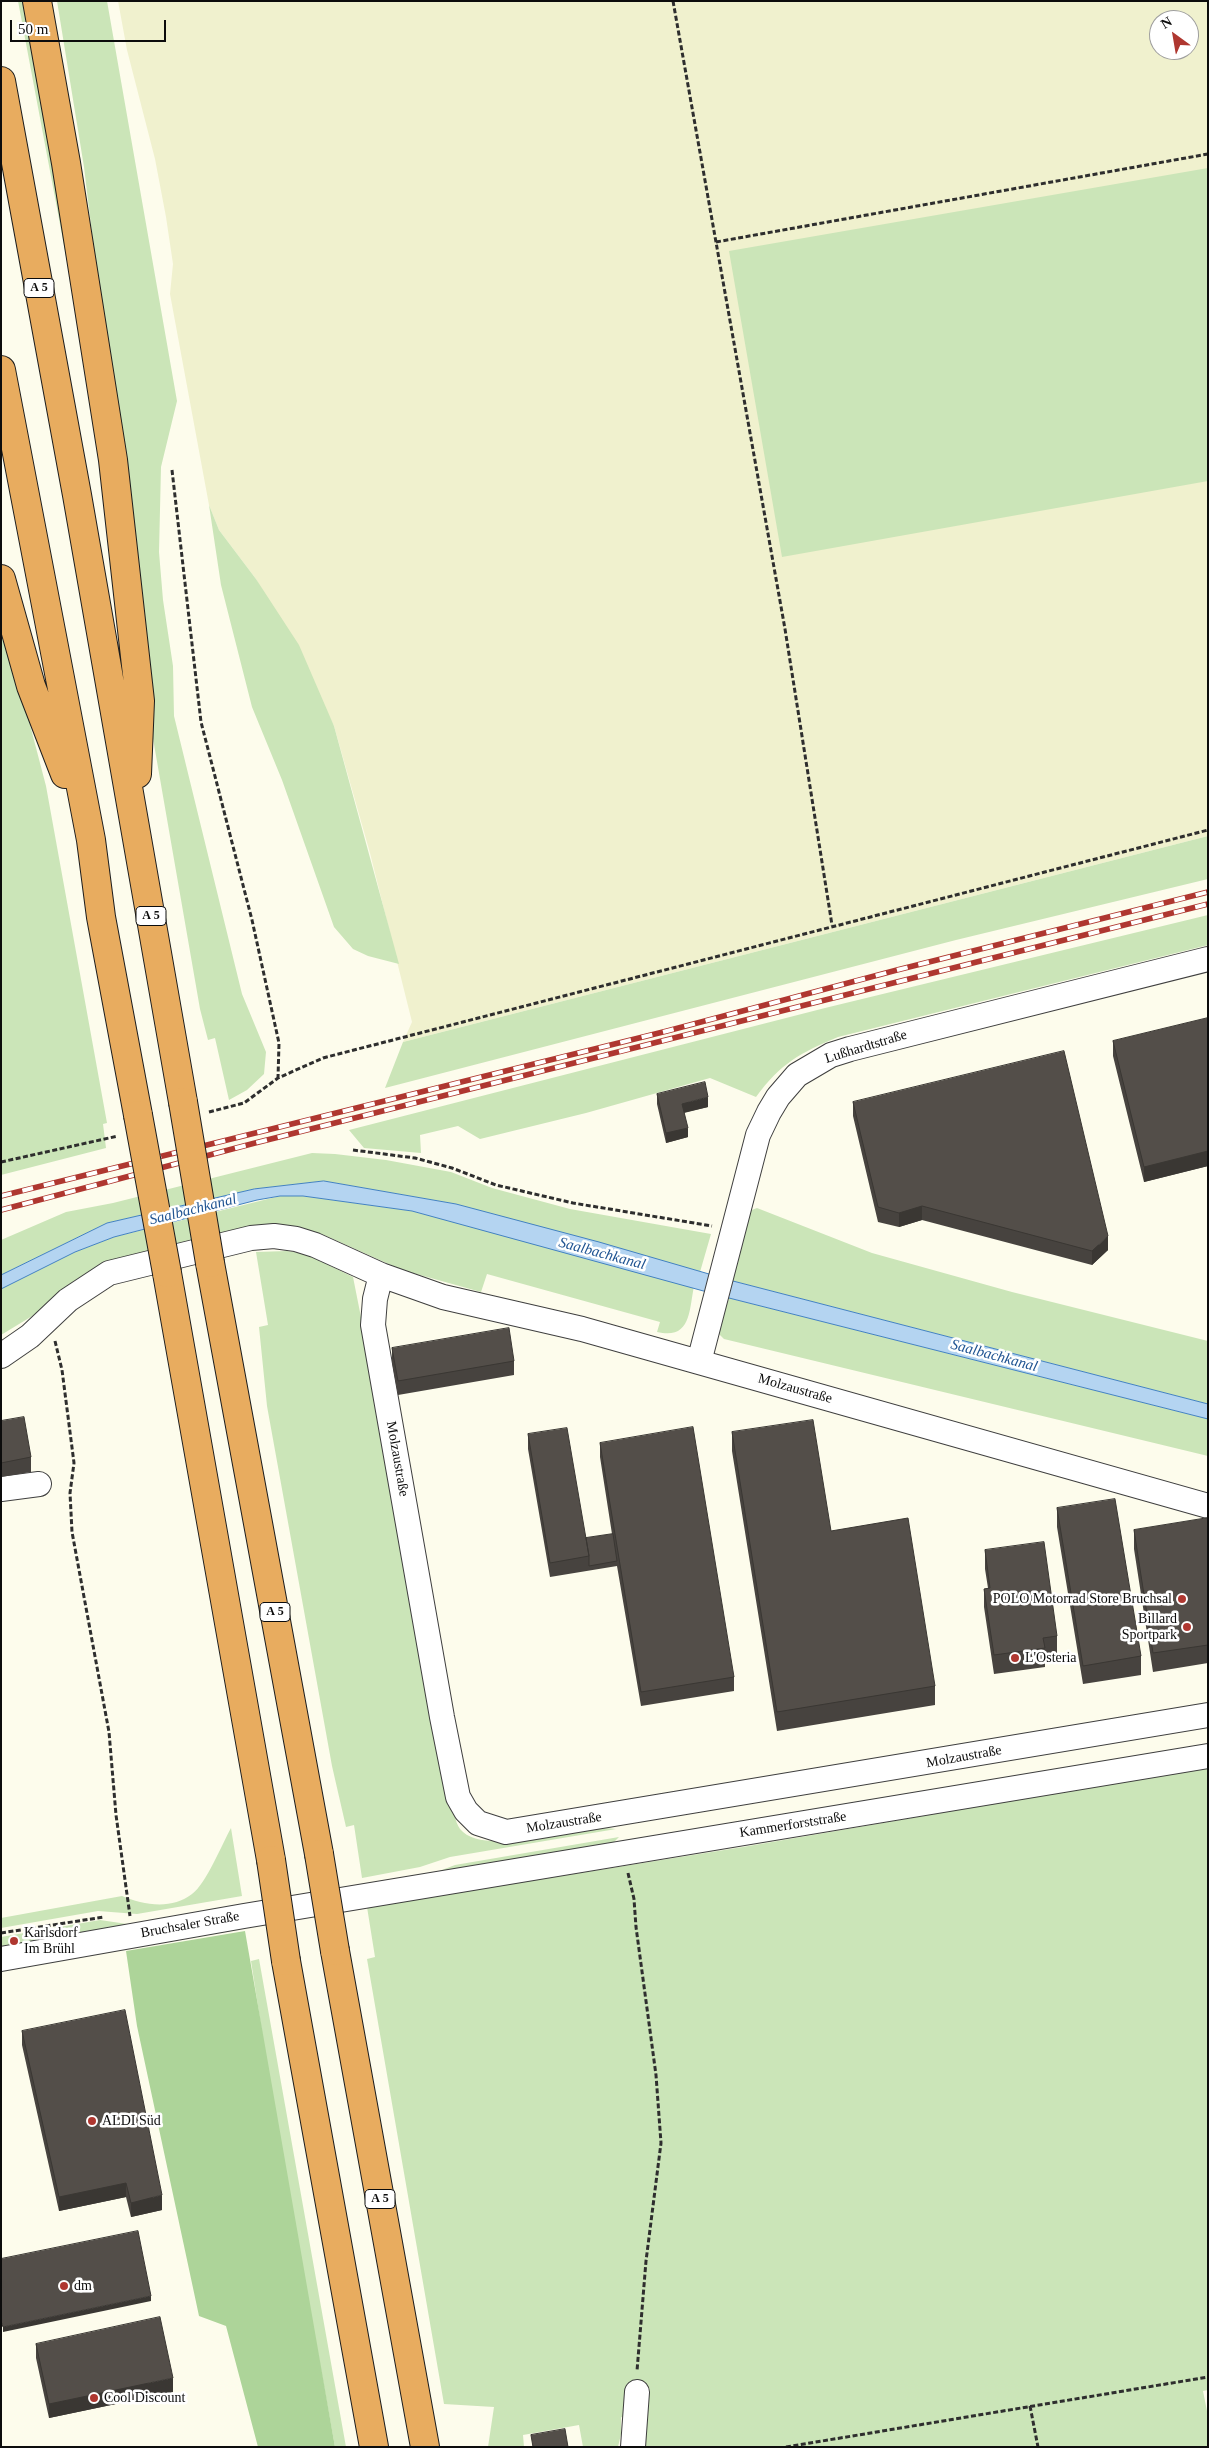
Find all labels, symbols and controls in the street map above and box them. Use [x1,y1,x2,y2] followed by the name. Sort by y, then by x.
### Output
[12,10,169,42] scale bar
[1149,10,1199,60] north arrow
[1158,14,1175,32] text: N
[18,21,48,37] text: 50 m
[24,278,54,298] road number: A 5
[136,906,166,926] road number: A 5
[823,1027,909,1067] street label: Lußhardtstraße
[148,1190,238,1230] water label: Saalbachkanal
[557,1234,647,1274] water label: Saalbachkanal
[949,1336,1039,1376] water label: Saalbachkanal
[756,1370,834,1408] street label: Molzaustraße
[382,1420,412,1498] street label: Molzaustraße
[993,1591,1172,1607] place label: POLO Motorrad Store Bruchsal
[1176,1593,1188,1605] marker: POLO Motorrad Store Bruchsal
[260,1602,290,1621] road number: A 5
[1122,1611,1177,1644] place label: Billard Sportpark
[1181,1621,1193,1633] marker: Billard Sportpark
[1025,1650,1077,1666] place label: L'Osteria
[1009,1652,1021,1664] marker: L'Osteria
[925,1742,1003,1772] street label: Molzaustraße
[738,1808,848,1842] street label: Kammerforststraße
[525,1809,603,1837] street label: Molzaustraße
[139,1908,241,1942] street label: Bruchsaler Straße
[24,1925,78,1958] place label: Karlsdorf Im Brühl
[8,1935,20,1947] marker: Karlsdorf Im Brühl
[102,2113,161,2129] place label: ALDI Süd
[86,2115,98,2127] marker: ALDI Süd
[365,2190,395,2208] road number: A 5
[74,2278,92,2294] place label: dm
[58,2280,70,2292] marker: dm
[104,2390,185,2406] place label: Cool Discount
[88,2392,100,2404] marker: Cool Discount

